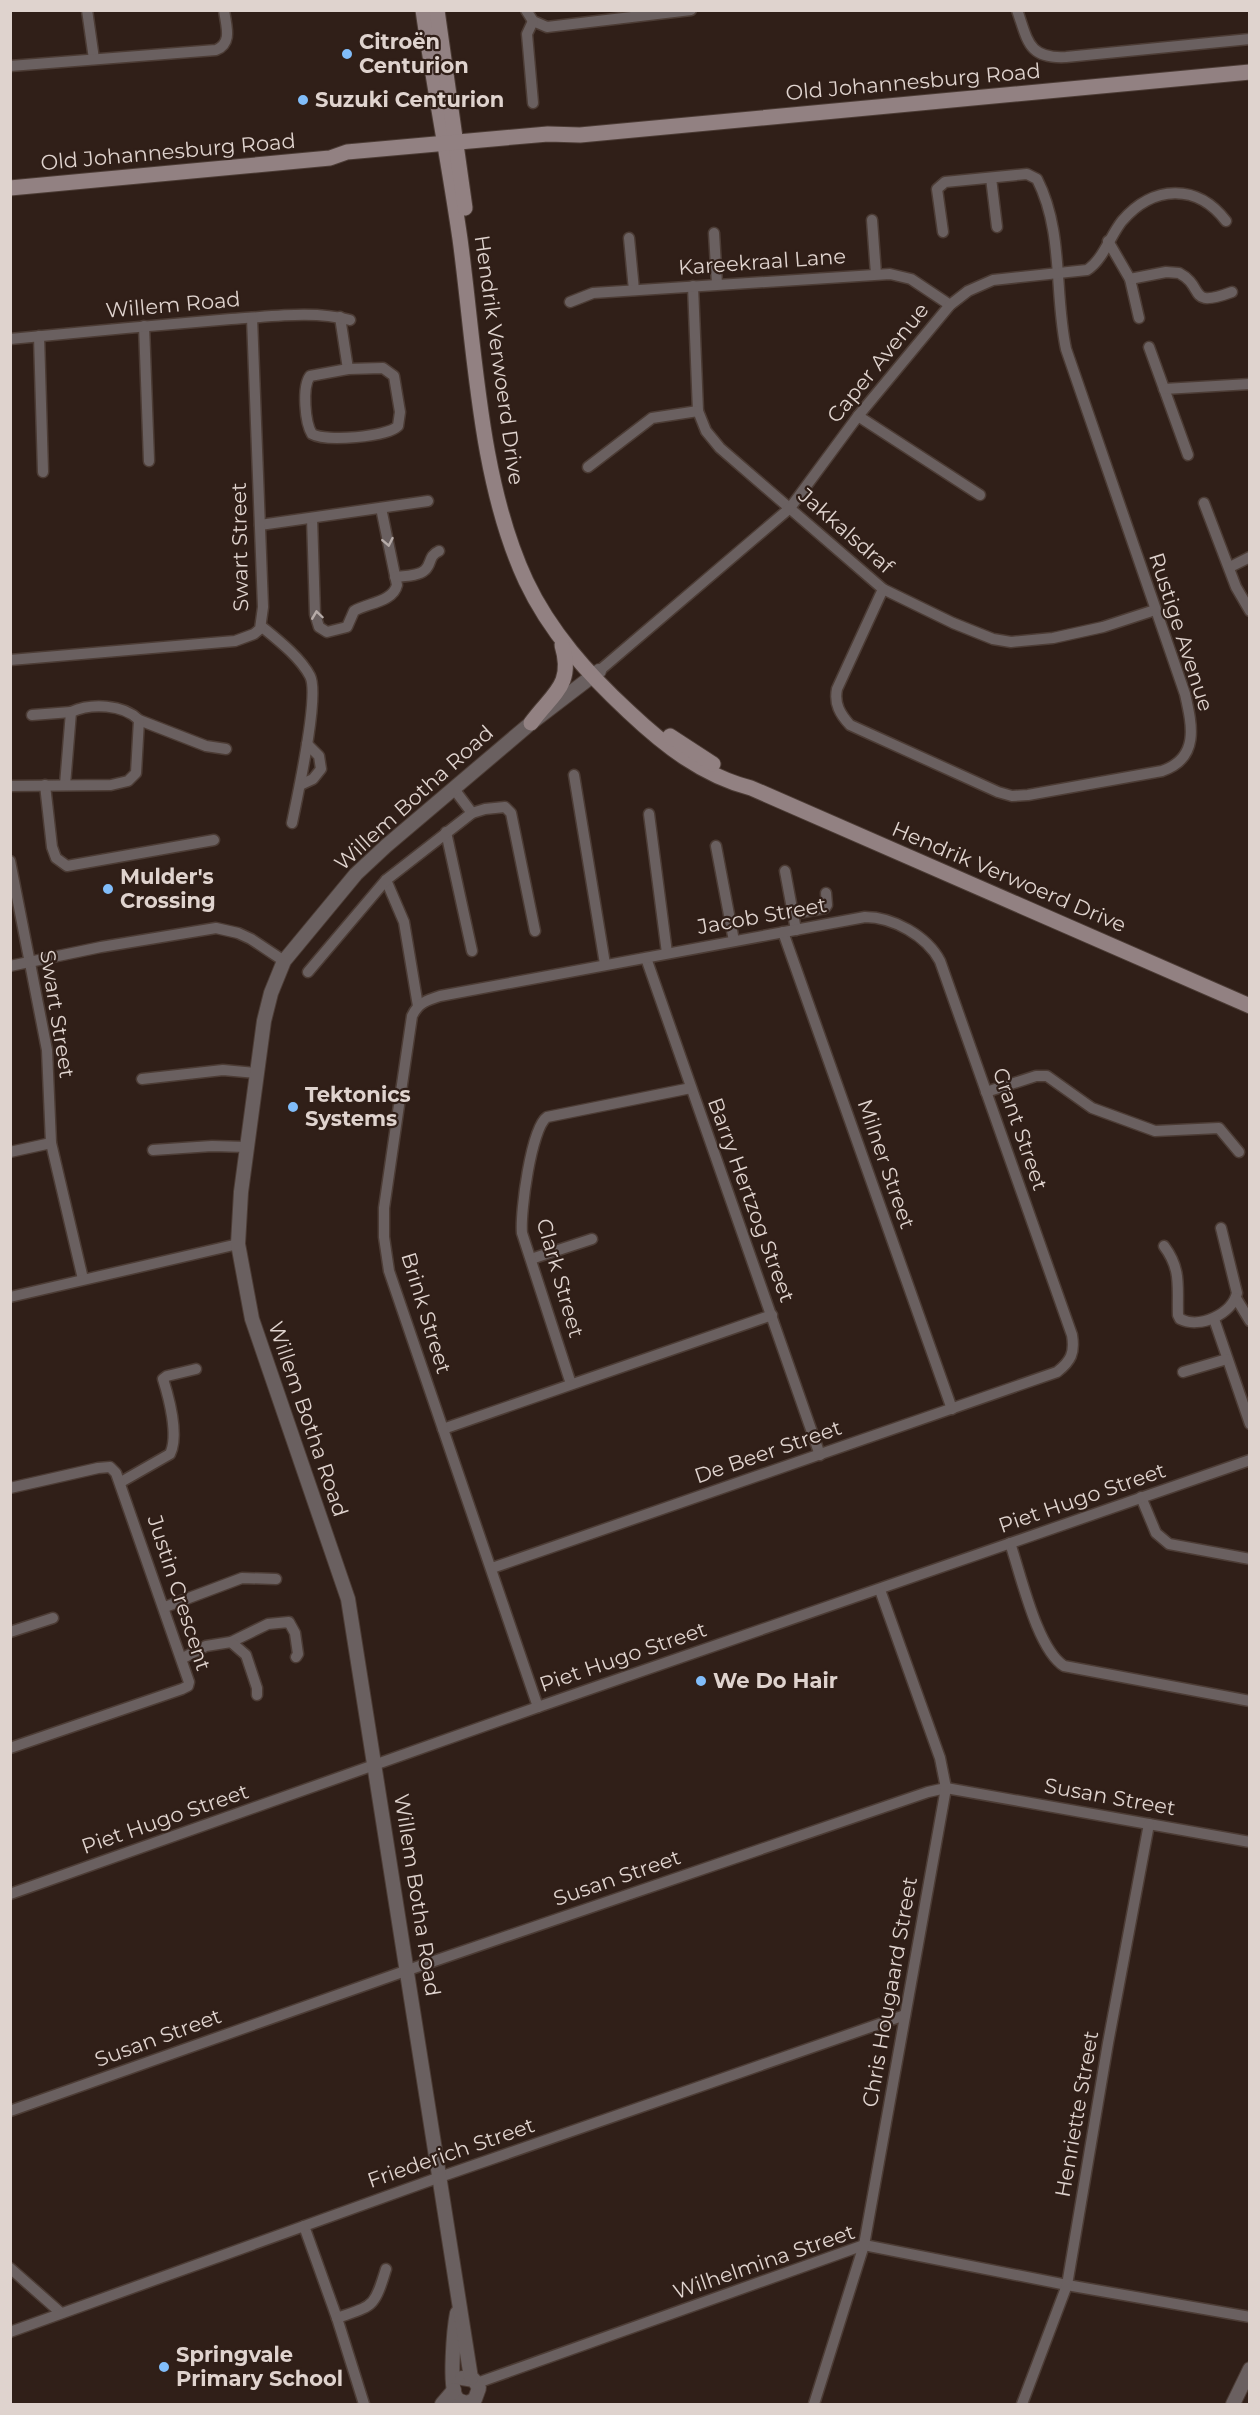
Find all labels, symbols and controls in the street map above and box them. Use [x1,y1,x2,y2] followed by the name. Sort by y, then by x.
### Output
[359,29,469,78] place label: Citroën Centurion
[340,47,354,61] marker: Citroën Centurion
[784,58,1042,105] street label: Old Johannesburg Road
[315,87,504,112] place label: Suzuki Centurion
[296,93,310,107] marker: Suzuki Centurion
[39,128,297,175] street label: Old Johannesburg Road
[470,233,529,486] street label: Hendrik Verwoerd Drive
[677,243,847,280] street label: Kareekraal Lane
[104,286,241,323] street label: Willem Road
[822,298,934,428] street label: Caper Avenue
[226,482,253,612] street label: Swart Street
[793,482,900,579] street label: Jakkalsdraf
[381,537,394,547] one-way arrow
[1144,549,1219,714] street label: Rustige Avenue
[311,610,323,619] one-way arrow
[329,720,498,875] street label: Willem Botha Road
[888,816,1130,937] street label: Hendrik Verwoerd Drive
[120,864,216,913] place label: Mulder's Crossing
[101,882,115,896] marker: Mulder's Crossing
[694,892,829,939] street label: Jacob Street
[35,948,80,1080] street label: Swart Street
[988,1064,1053,1193] street label: Grant Street
[305,1082,411,1131] place label: Tektonics Systems
[703,1094,800,1305] street label: Barry Hertzog Street
[853,1096,920,1232] street label: Milner Street
[286,1100,300,1114] marker: Tektonics Systems
[532,1215,589,1340] street label: Clark Street
[396,1249,457,1377] street label: Brink Street
[263,1318,354,1520] street label: Willem Botha Road
[691,1415,845,1488] street label: De Beer Street
[995,1457,1169,1538] street label: Piet Hugo Street
[142,1511,216,1674] street label: Justin Crescent
[536,1616,710,1697] street label: Piet Hugo Street
[713,1668,838,1693] place label: We Do Hair
[694,1674,708,1688] marker: We Do Hair
[1042,1773,1178,1820] street label: Susan Street
[78,1778,252,1859] street label: Piet Hugo Street
[389,1792,446,1998] street label: Willem Botha Road
[550,1844,684,1911] street label: Susan Street
[857,1875,922,2109] street label: Chris Hougaard Street
[91,2003,225,2072] street label: Susan Street
[1050,2029,1103,2199] street label: Henriette Street
[364,2112,538,2193] street label: Friederich Street
[670,2219,858,2304] street label: Wilhelmina Street
[176,2342,343,2391] place label: Springvale Primary School
[157,2360,171,2374] marker: Springvale Primary School

